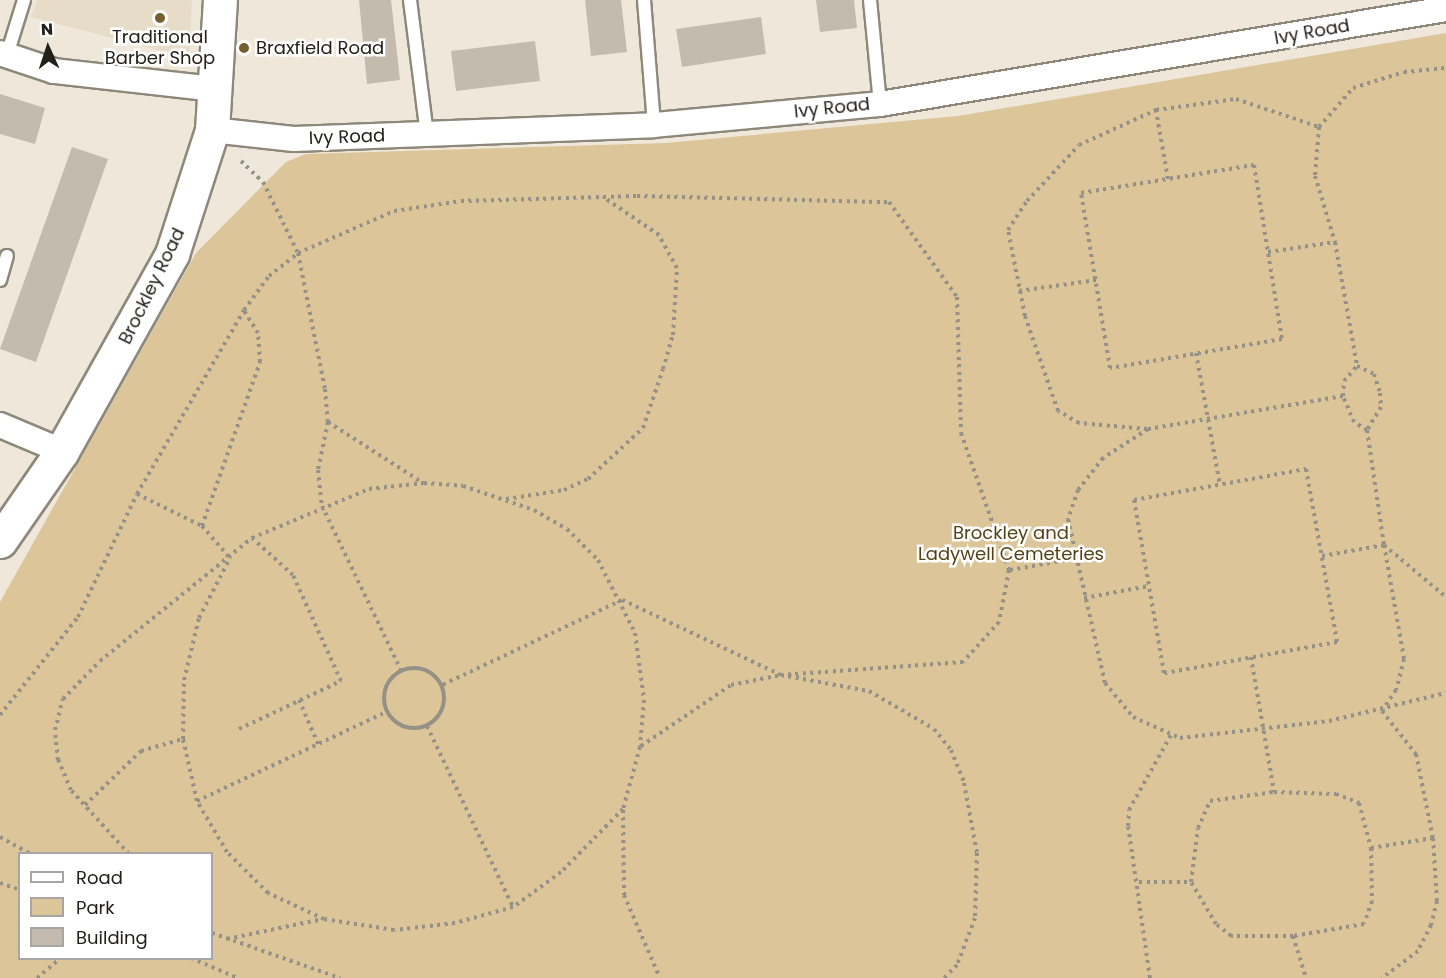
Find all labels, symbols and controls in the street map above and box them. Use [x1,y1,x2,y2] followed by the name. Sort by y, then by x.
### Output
[153,11,167,25] marker: Traditional Barber Shop
[1273,15,1351,49] street label: Ivy Road
[18,18,78,78] north arrow
[40,18,54,41] text: N
[105,27,215,70] place label: Traditional Barber Shop
[256,37,384,59] place label: Braxfield Road
[237,41,251,55] marker: Braxfield Road
[793,93,871,123] street label: Ivy Road
[309,125,385,149] street label: Ivy Road
[115,224,189,348] street label: Brockley Road
[918,523,1104,566] park label: Brockley and Ladywell Cemeteries
[18,852,213,960] legend
[76,865,123,890] text: Road
[76,895,115,920] text: Park
[76,925,148,950] text: Building

